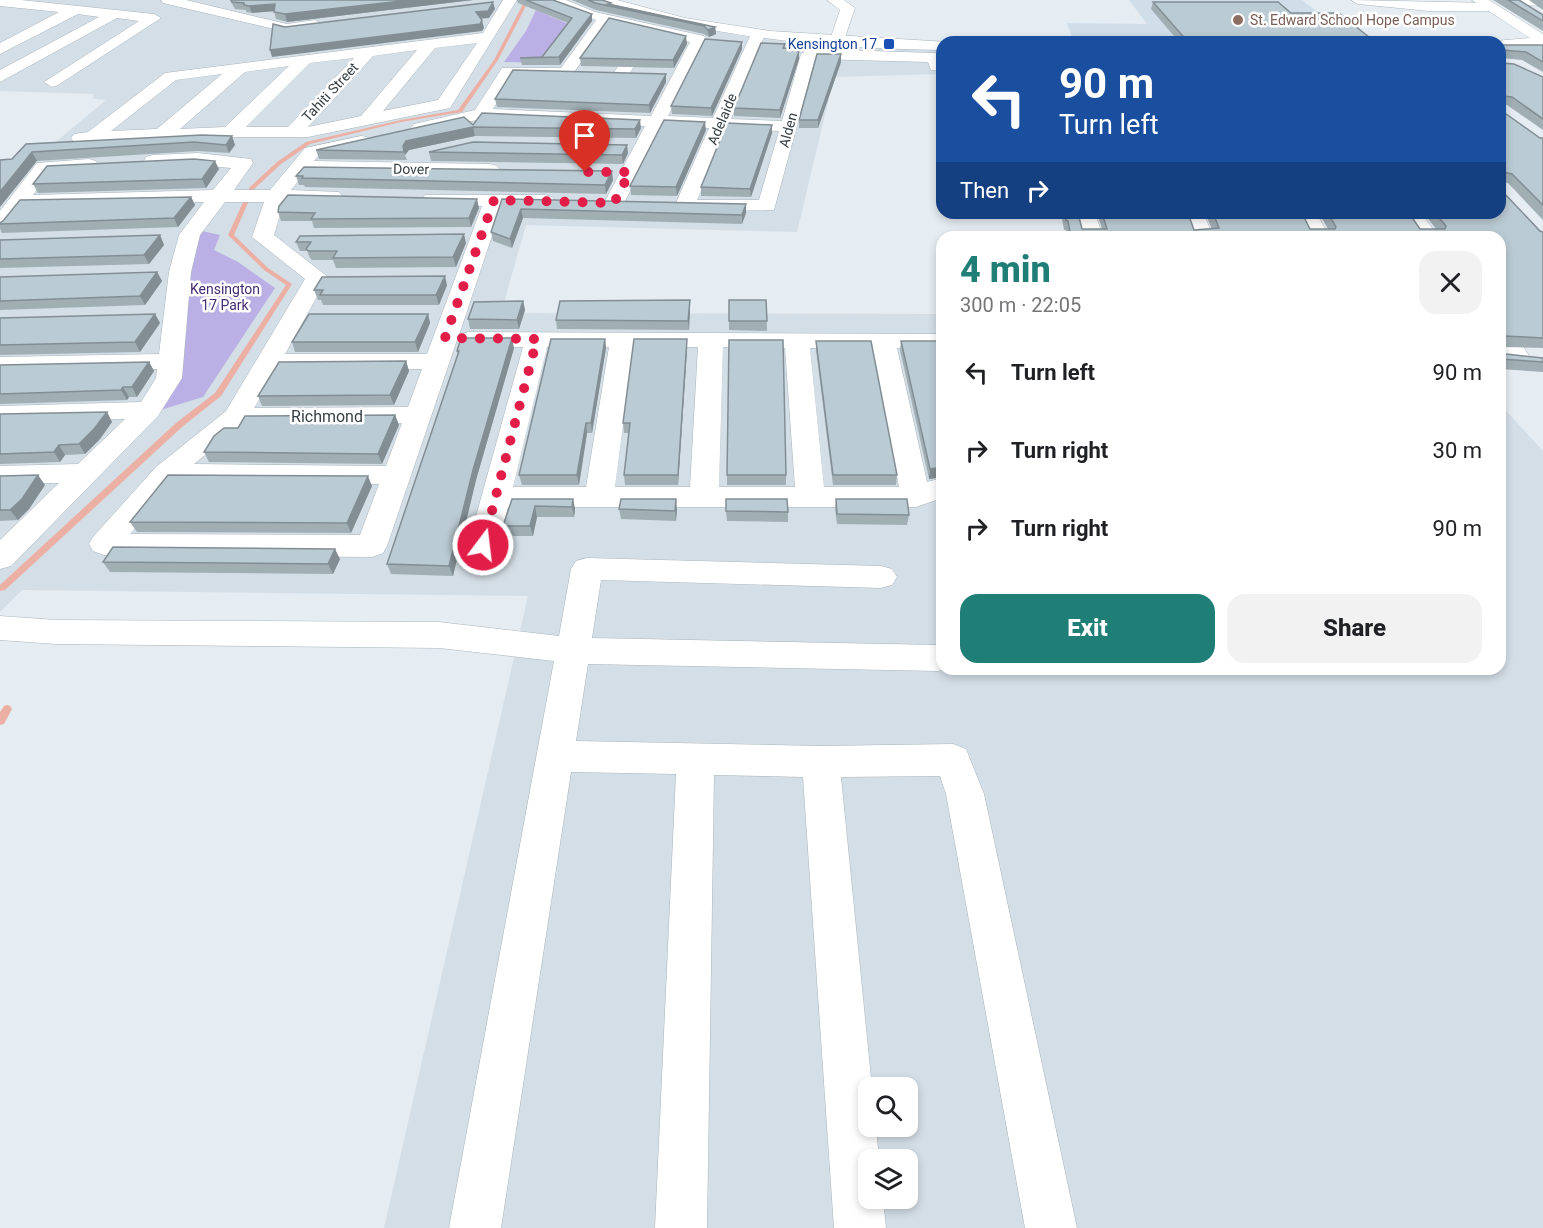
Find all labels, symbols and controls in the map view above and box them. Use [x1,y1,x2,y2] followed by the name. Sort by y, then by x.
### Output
[1250,12,1455,28] place label: St. Edward School Hope Campus
[1231,13,1245,27] marker: St. Edward School Hope Campus
[788,36,877,52] place label: Kensington 17
[882,37,896,51] marker: Kensington 17
[299,59,362,125] street label: Tahiti Street
[1059,59,1154,108] text: 90 m
[960,60,1038,138] icon: left
[704,91,740,147] street label: Adelaide
[1059,109,1159,141] text: Turn left
[559,110,610,172] pin
[776,111,800,149] street label: Alden
[568,119,601,152] icon: arrive
[393,161,429,177] street label: Dover
[1021,174,1054,207] icon: right
[960,178,1009,203] text: Then
[960,249,1051,291] text: 4 min
[1419,251,1482,314] button: close
[190,281,260,313] park label: Kensington 17 Park
[960,293,1081,317] text: 300 m · 22:05
[960,356,993,389] icon: left
[1011,360,1095,385] text: Turn left
[1433,360,1482,385] text: 90 m
[291,407,363,426] street label: Richmond
[960,434,993,467] icon: right
[1011,438,1108,463] text: Turn right
[1433,438,1482,463] text: 30 m
[960,512,993,545] icon: right
[451,513,515,577] position arrow
[1011,516,1108,541] text: Turn right
[1433,516,1482,541] text: 90 m
[960,594,1215,663] button: Exit
[1227,594,1482,663] button: Share
[858,1077,918,1209] map controls
[858,1077,918,1137] button: search
[858,1149,918,1209] button: layers

